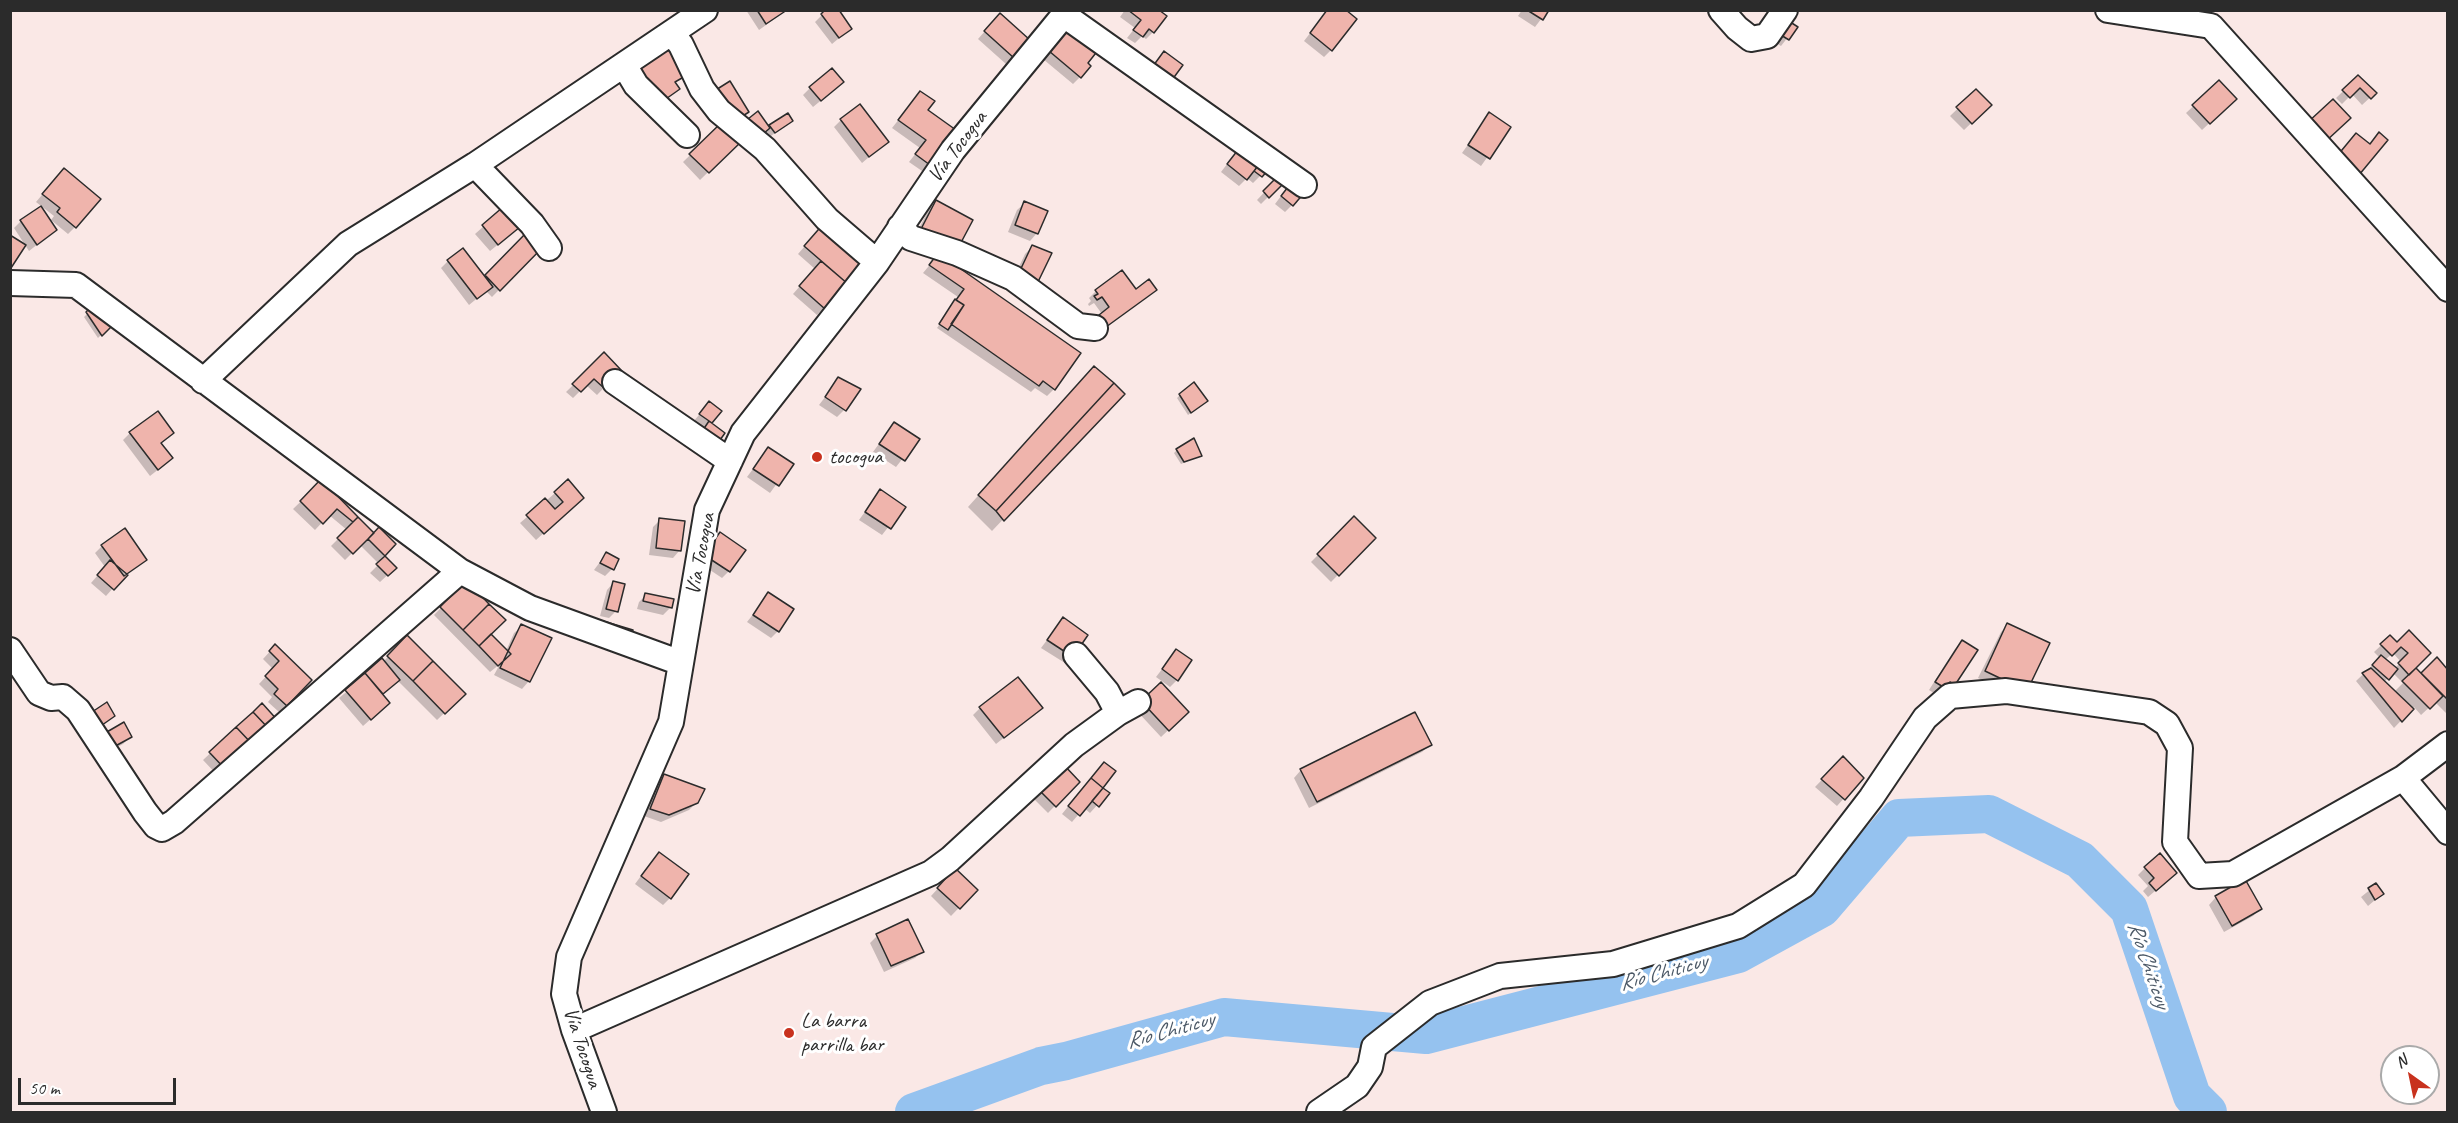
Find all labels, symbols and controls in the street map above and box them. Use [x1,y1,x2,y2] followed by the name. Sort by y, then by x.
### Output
[923,106,993,188] street label: Vía Tocogua
[829,444,883,470] place label: tocogua
[810,450,824,464] marker: tocogua
[681,511,721,597] street label: Vía Tocogua
[2121,919,2175,1011] water label: Río Chiticuy
[1617,949,1709,997] water label: Río Chiticuy
[557,1005,607,1091] street label: Vía Tocogua
[1124,1007,1216,1055] water label: Río Chiticuy
[801,1008,884,1058] place label: La barra parrilla bar
[782,1026,796,1040] marker: La barra parrilla bar
[2380,1045,2440,1105] north arrow
[2392,1050,2411,1073] text: N
[21,1066,178,1104] scale bar
[29,1077,60,1099] text: 50 m

